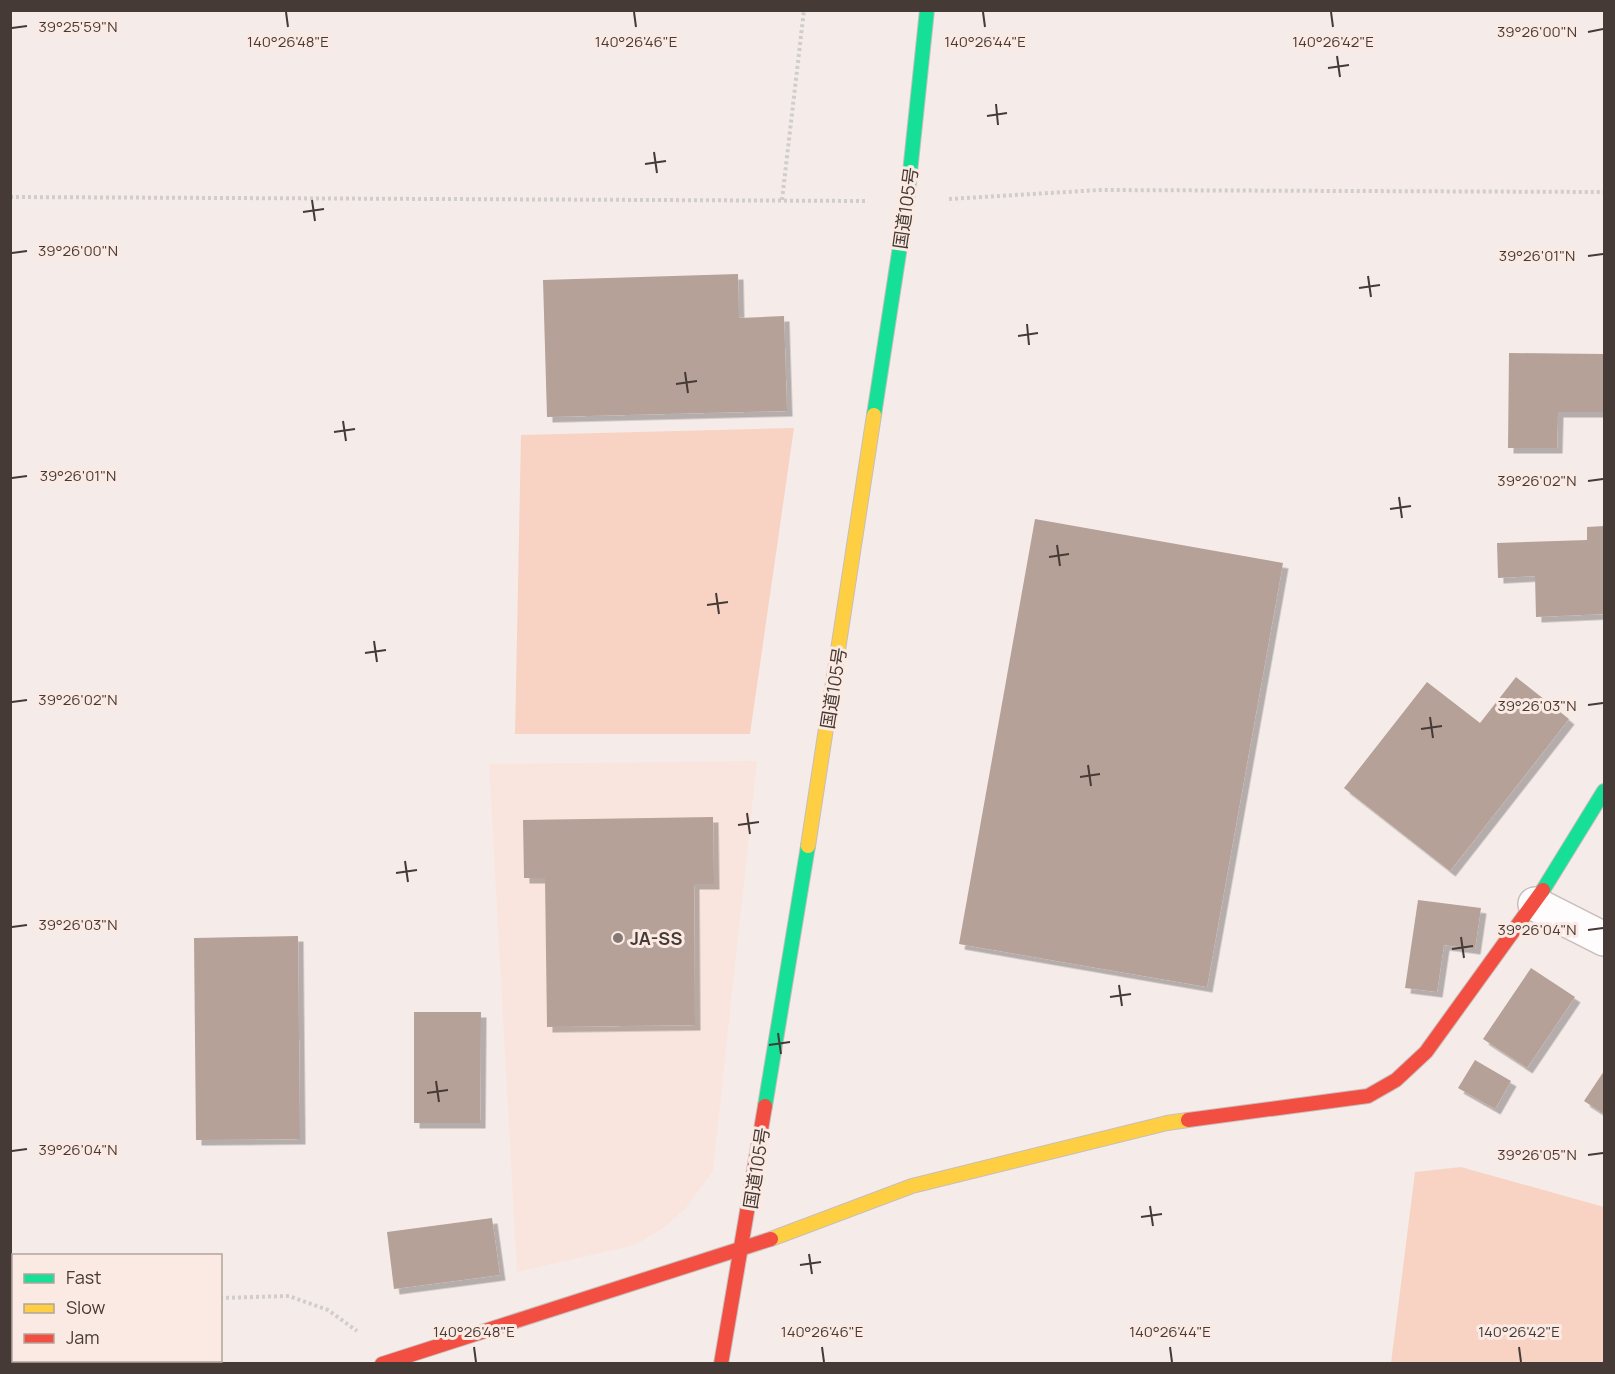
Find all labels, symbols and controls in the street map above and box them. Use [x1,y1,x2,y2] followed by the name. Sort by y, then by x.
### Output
[39,16,117,37] text: 39°25'59"N
[1497,21,1577,42] text: 39°26'00"N
[247,31,329,52] text: 140°26'48"E
[595,31,677,52] text: 140°26'46"E
[944,31,1026,52] text: 140°26'44"E
[1292,31,1374,52] text: 140°26'42"E
[887,166,923,250] street label: 国道105号
[38,240,118,261] text: 39°26'00"N
[1499,245,1575,266] text: 39°26'01"N
[40,465,116,486] text: 39°26'01"N
[1497,470,1577,491] text: 39°26'02"N
[815,645,851,731] street label: 国道105号
[38,689,118,710] text: 39°26'02"N
[1497,695,1577,716] text: 39°26'03"N
[38,914,118,935] text: 39°26'03"N
[1497,919,1577,940] text: 39°26'04"N
[630,926,682,950] place label: JA-SS
[611,931,625,945] marker: JA-SS
[738,1125,774,1211] street label: 国道105号
[38,1139,118,1160] text: 39°26'04"N
[1497,1144,1577,1165] text: 39°26'05"N
[12,1254,222,1362] legend
[66,1265,101,1289] text: Fast
[66,1295,106,1319] text: Slow
[433,1321,515,1342] text: 140°26'48"E
[781,1321,863,1342] text: 140°26'46"E
[1129,1321,1211,1342] text: 140°26'44"E
[1478,1321,1560,1342] text: 140°26'42"E
[66,1325,100,1349] text: Jam

